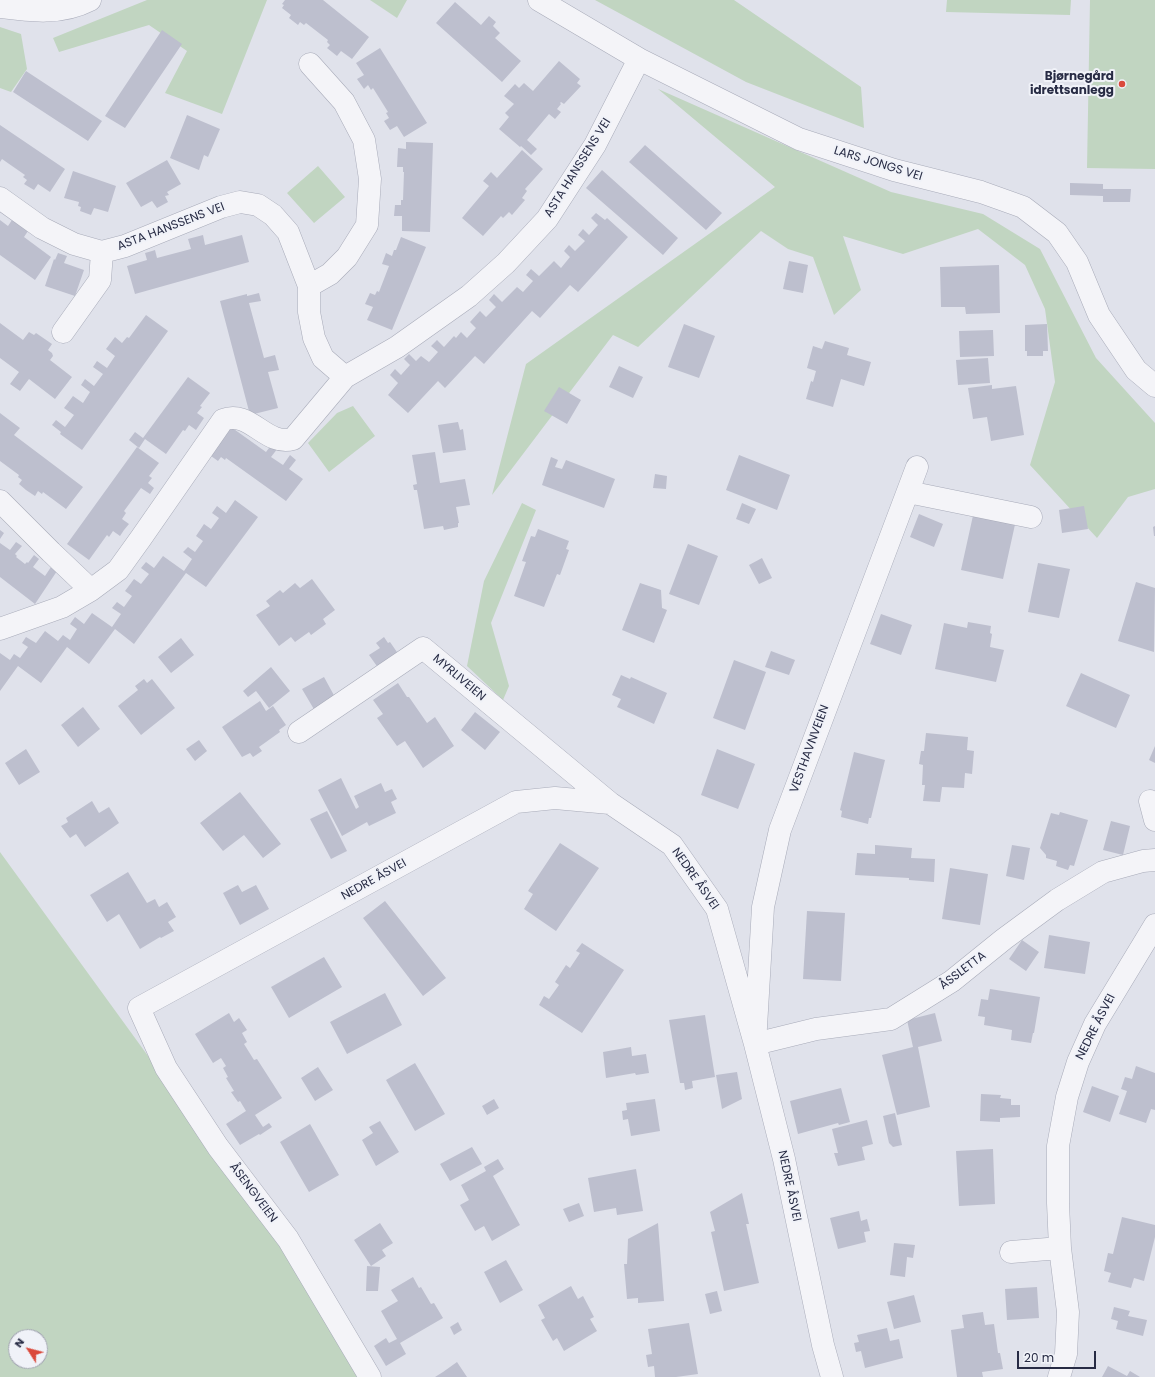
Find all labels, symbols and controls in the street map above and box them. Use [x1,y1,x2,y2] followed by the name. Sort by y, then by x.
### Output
[1030,70,1114,98] place label: Bjørnegård idrettsanlegg
[1117,79,1127,89] marker: Bjørnegård idrettsanlegg
[542,116,614,220] street label: ASTA HANSSENS VEI
[832,144,924,184] street label: LARS JONGS VEI
[115,200,227,254] street label: ASTA HANSSENS VEI
[430,652,488,704] street label: MYRLIVEIEN
[787,703,833,795] street label: VESTHAVNVEIEN
[668,845,722,913] street label: NEDRE ÅSVEI
[339,856,409,904] street label: NEDRE ÅSVEI
[937,949,989,993] street label: ÅSSLETTA
[1073,992,1119,1062] street label: NEDRE ÅSVEI
[774,1149,804,1223] street label: NEDRE ÅSVEI
[226,1160,280,1226] street label: ÅSENGVEIEN
[8,1329,48,1369] north arrow
[10,1334,28,1351] text: N
[1019,1343,1098,1369] scale bar
[1024,1349,1054,1366] text: 20 m

